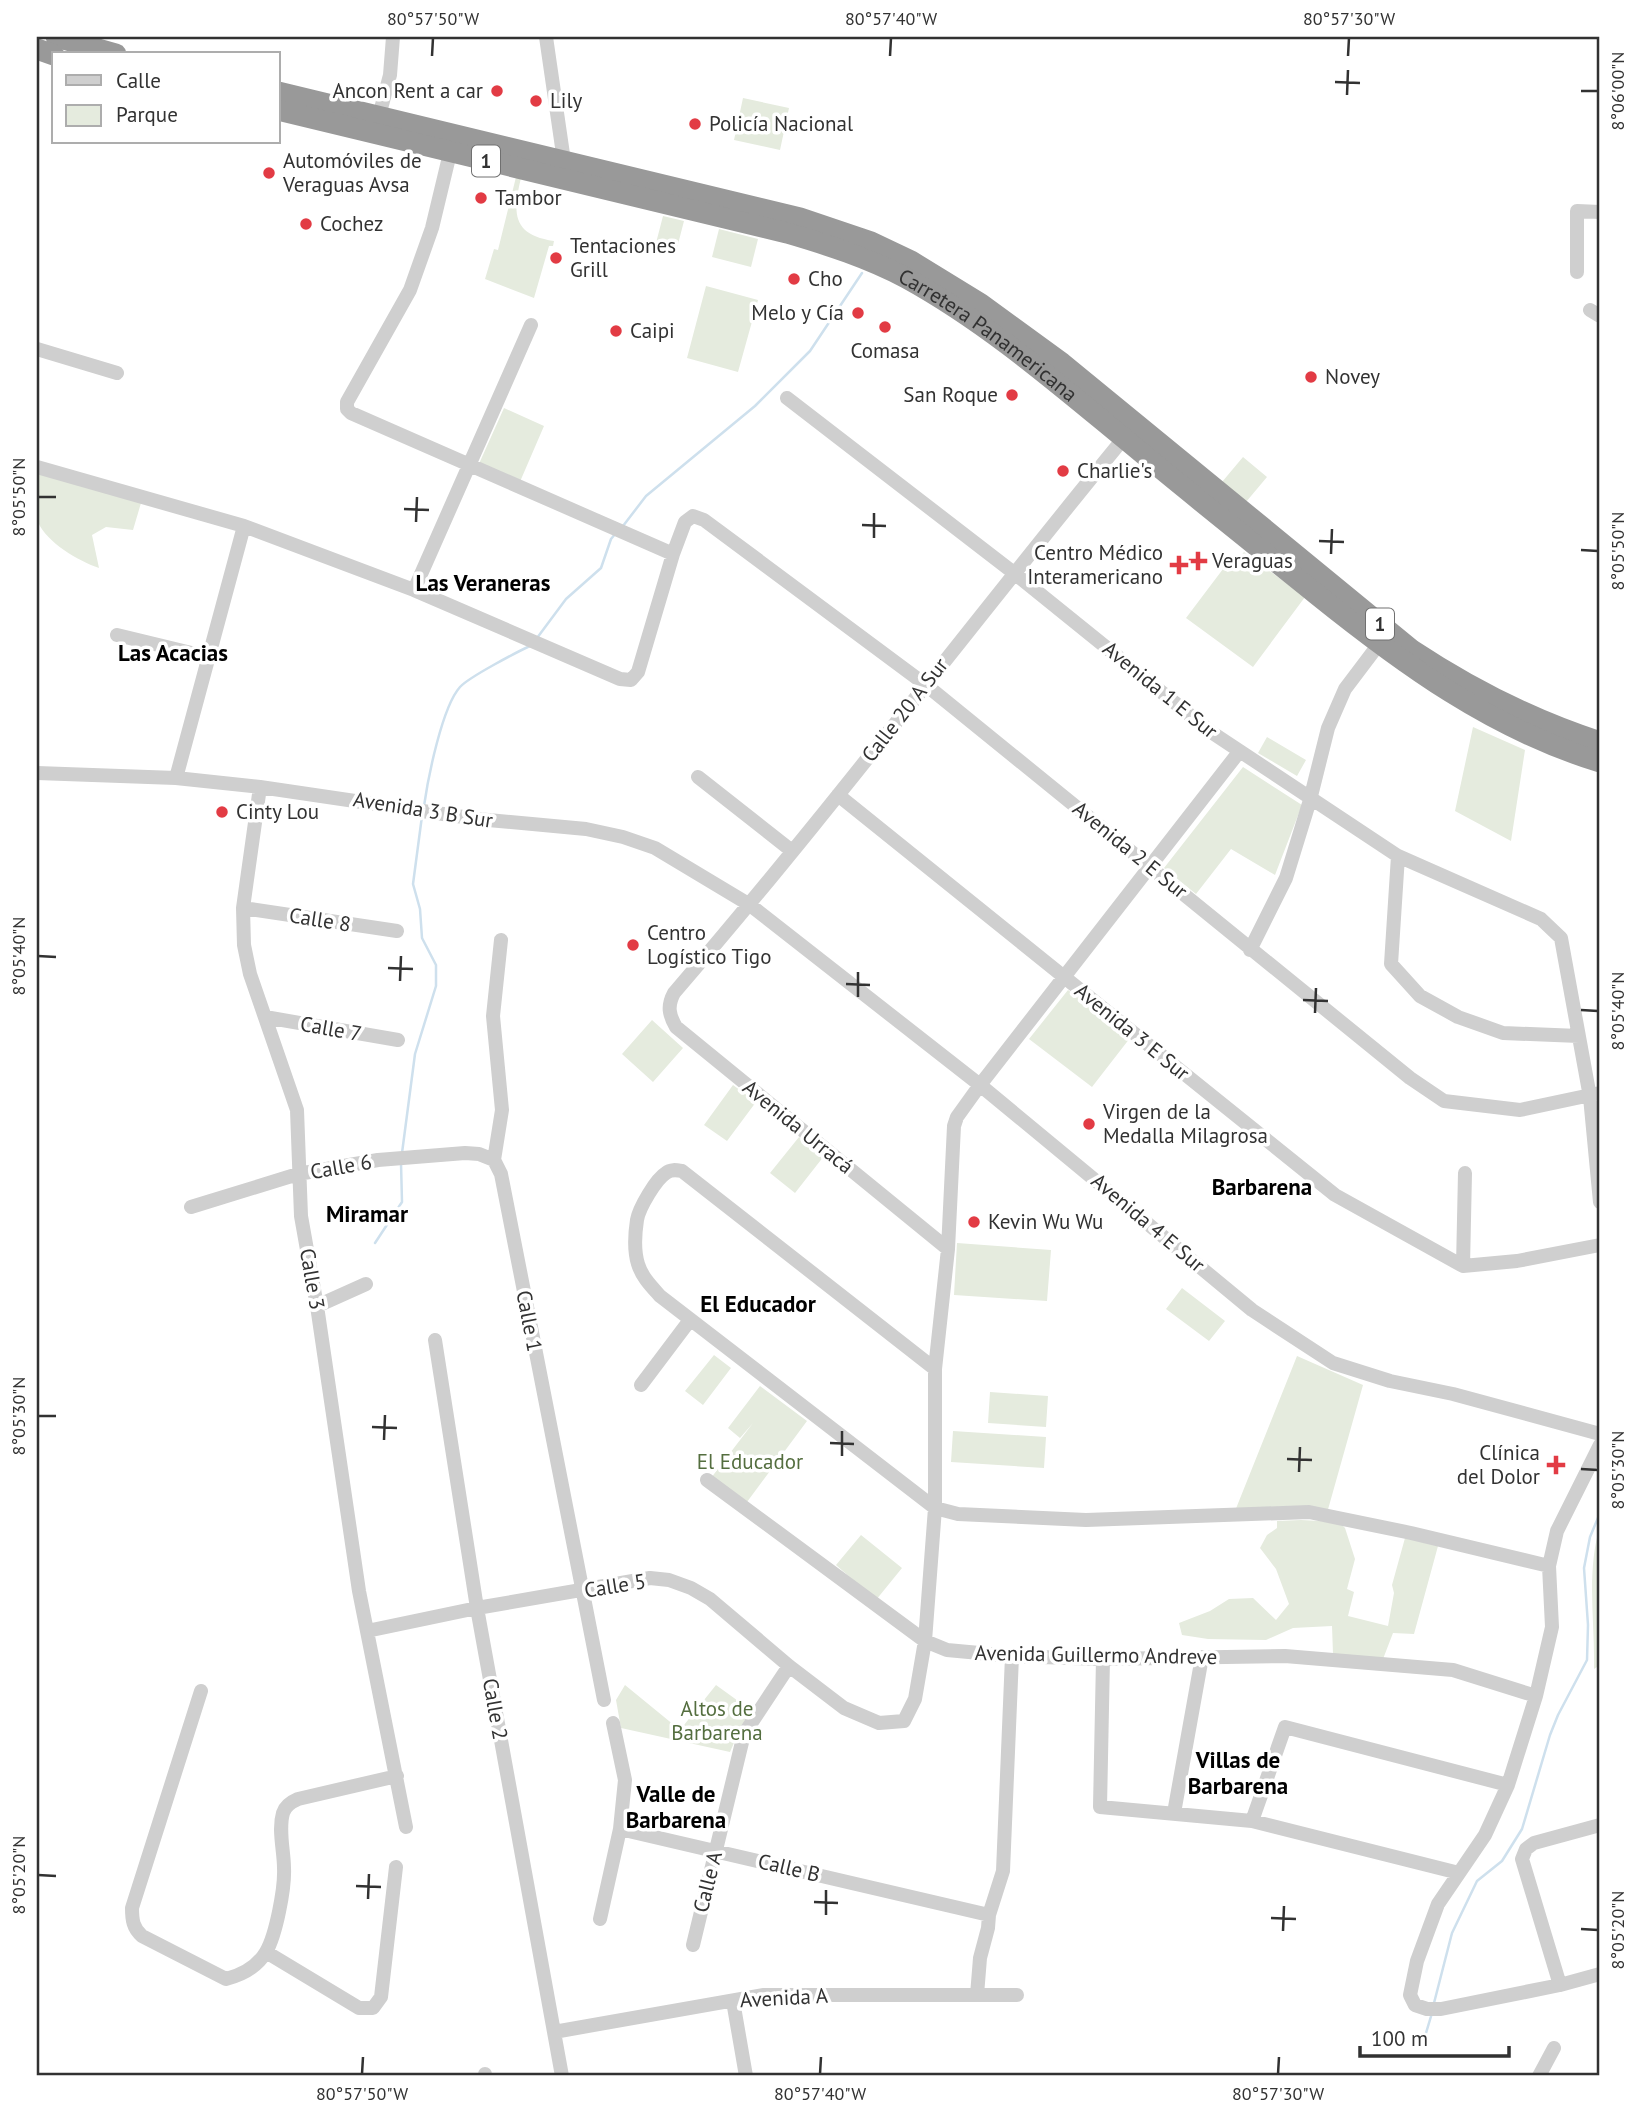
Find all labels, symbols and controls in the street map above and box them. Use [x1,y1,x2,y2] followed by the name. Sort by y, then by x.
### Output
[387,7,479,30] text: 80°57'50"W
[845,7,937,30] text: 80°57'40"W
[1303,7,1395,30] text: 80°57'30"W
[52,52,280,144] legend
[1606,52,1629,130] text: 8°06'00"N
[116,67,161,94] text: Calle
[332,77,483,104] place label: Ancon Rent a car
[489,83,505,99] marker: Ancon Rent a car
[550,87,583,114] place label: Lily
[528,93,544,109] marker: Lily
[116,101,178,128] text: Parque
[709,110,853,137] place label: Policía Nacional
[687,116,703,132] marker: Policía Nacional
[472,146,500,176] road number: 1
[282,147,422,198] place label: Automóviles de Veraguas Avsa
[261,165,277,181] marker: Automóviles de Veraguas Avsa
[495,184,562,211] place label: Tambor
[473,190,489,206] marker: Tambor
[320,210,383,237] place label: Cochez
[298,216,314,232] marker: Cochez
[570,232,676,283] place label: Tentaciones Grill
[548,250,564,266] marker: Tentaciones Grill
[894,262,1083,407] street label: Carretera Panamericana
[808,265,843,292] place label: Cho
[786,271,802,287] marker: Cho
[751,299,844,326] place label: Melo y Cía
[850,305,866,321] marker: Melo y Cía
[630,317,675,344] place label: Caipi
[877,319,893,335] marker: Comasa
[608,323,624,339] marker: Caipi
[850,337,920,364] place label: Comasa
[1325,363,1380,390] place label: Novey
[1303,369,1319,385] marker: Novey
[903,381,998,408] place label: San Roque
[1004,387,1020,403] marker: San Roque
[1077,457,1152,484] place label: Charlie's
[7,458,30,536] text: 8°05'50"N
[1055,463,1071,479] marker: Charlie's
[1606,512,1629,590] text: 8°05'50"N
[1027,539,1163,590] place label: Centro Médico Interamericano
[1211,547,1293,574] place label: Veraguas
[1190,553,1206,569] marker: Veraguas
[1169,555,1189,575] marker: Centro Médico Interamericano
[416,568,551,597] district label: Las Veraneras
[1366,608,1394,639] road number: 1
[1097,635,1223,744] street label: Avenida 1 E Sur
[118,638,228,667] district label: Las Acacias
[855,652,954,767] street label: Calle 20 A Sur
[351,785,495,834] street label: Avenida 3 B Sur
[1067,795,1193,904] street label: Avenida 2 E Sur
[236,798,319,825] place label: Cinty Lou
[214,804,230,820] marker: Cinty Lou
[287,901,353,938] street label: Calle 8
[7,917,30,995] text: 8°05'40"N
[647,919,771,970] place label: Centro Logístico Tigo
[625,937,641,953] marker: Centro Logístico Tigo
[1606,972,1629,1050] text: 8°05'40"N
[1069,977,1195,1086] street label: Avenida 3 E Sur
[298,1010,364,1047] street label: Calle 7
[737,1074,859,1180] street label: Avenida Urracá
[1102,1098,1268,1149] place label: Virgen de la Medalla Milagrosa
[1081,1116,1097,1132] marker: Virgen de la Medalla Milagrosa
[308,1148,374,1185] street label: Calle 6
[1086,1167,1211,1278] street label: Avenida 4 E Sur
[1212,1172,1312,1201] district label: Barbarena
[326,1199,409,1228] district label: Miramar
[988,1208,1103,1235] place label: Kevin Wu Wu
[966,1214,982,1230] marker: Kevin Wu Wu
[294,1246,331,1312] street label: Calle 3
[510,1288,549,1354] street label: Calle 1
[700,1289,817,1318] district label: El Educador
[7,1377,30,1455] text: 8°05'30"N
[1606,1431,1629,1509] text: 8°05'30"N
[1457,1439,1540,1490] place label: Clínica del Dolor
[697,1448,803,1475] park label: El Educador
[1546,1455,1566,1475] marker: Clínica del Dolor
[582,1567,648,1604] street label: Calle 5
[974,1639,1218,1670] street label: Avenida Guillermo Andreve
[477,1676,514,1742] street label: Calle 2
[671,1695,763,1746] park label: Altos de Barbarena
[1188,1745,1288,1800] district label: Villas de Barbarena
[626,1779,726,1834] district label: Valle de Barbarena
[7,1836,30,1914] text: 8°05'20"N
[755,1847,823,1888] street label: Calle B
[687,1848,728,1915] street label: Calle A
[1606,1891,1629,1969] text: 8°05'20"N
[739,1982,829,2013] street label: Avenida A
[1360,2015,1509,2059] scale bar
[1371,2025,1428,2052] text: 100 m
[316,2082,408,2105] text: 80°57'50"W
[774,2082,866,2105] text: 80°57'40"W
[1232,2082,1324,2105] text: 80°57'30"W

